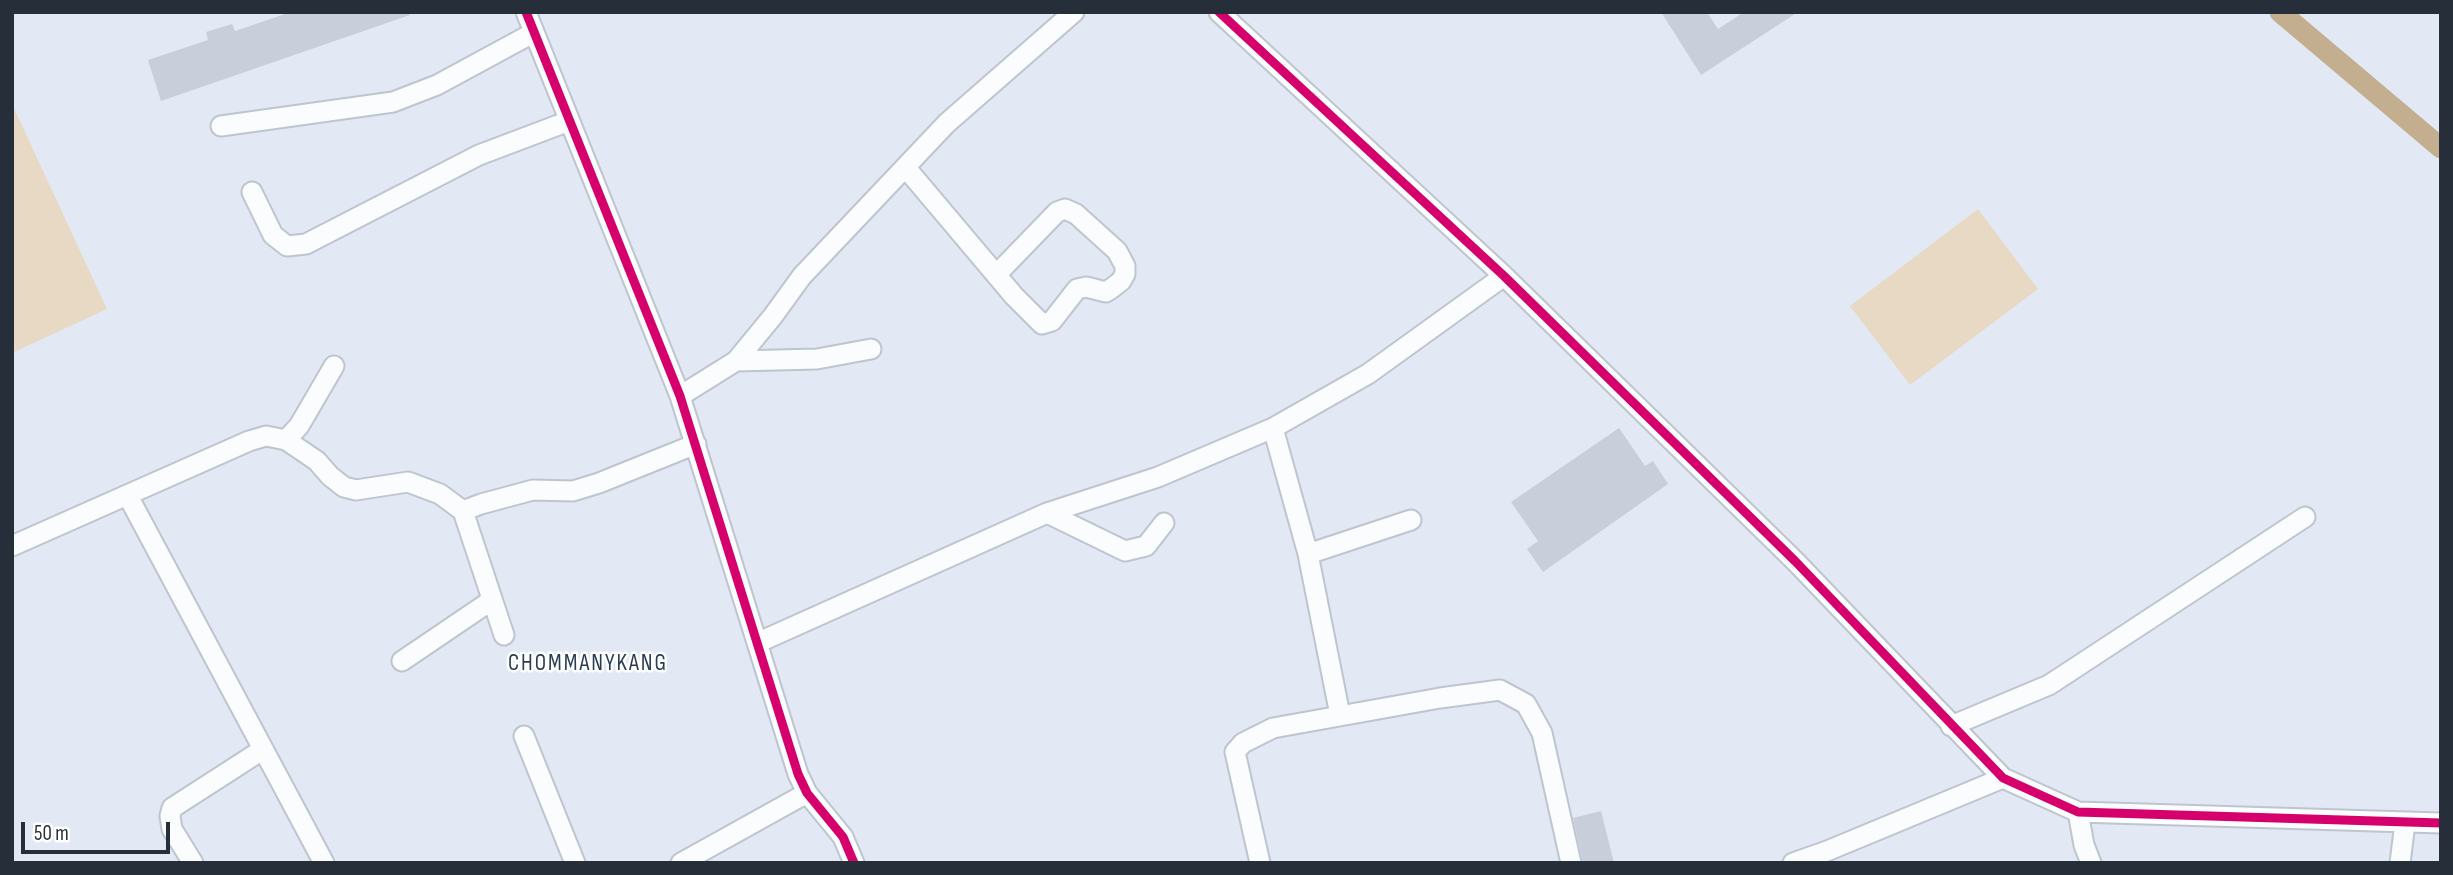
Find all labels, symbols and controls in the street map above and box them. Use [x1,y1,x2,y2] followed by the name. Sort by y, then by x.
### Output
[509,650,667,678] district label: CHOMMANYKANG
[24,808,173,852] scale bar
[34,821,69,846] text: 50 m

